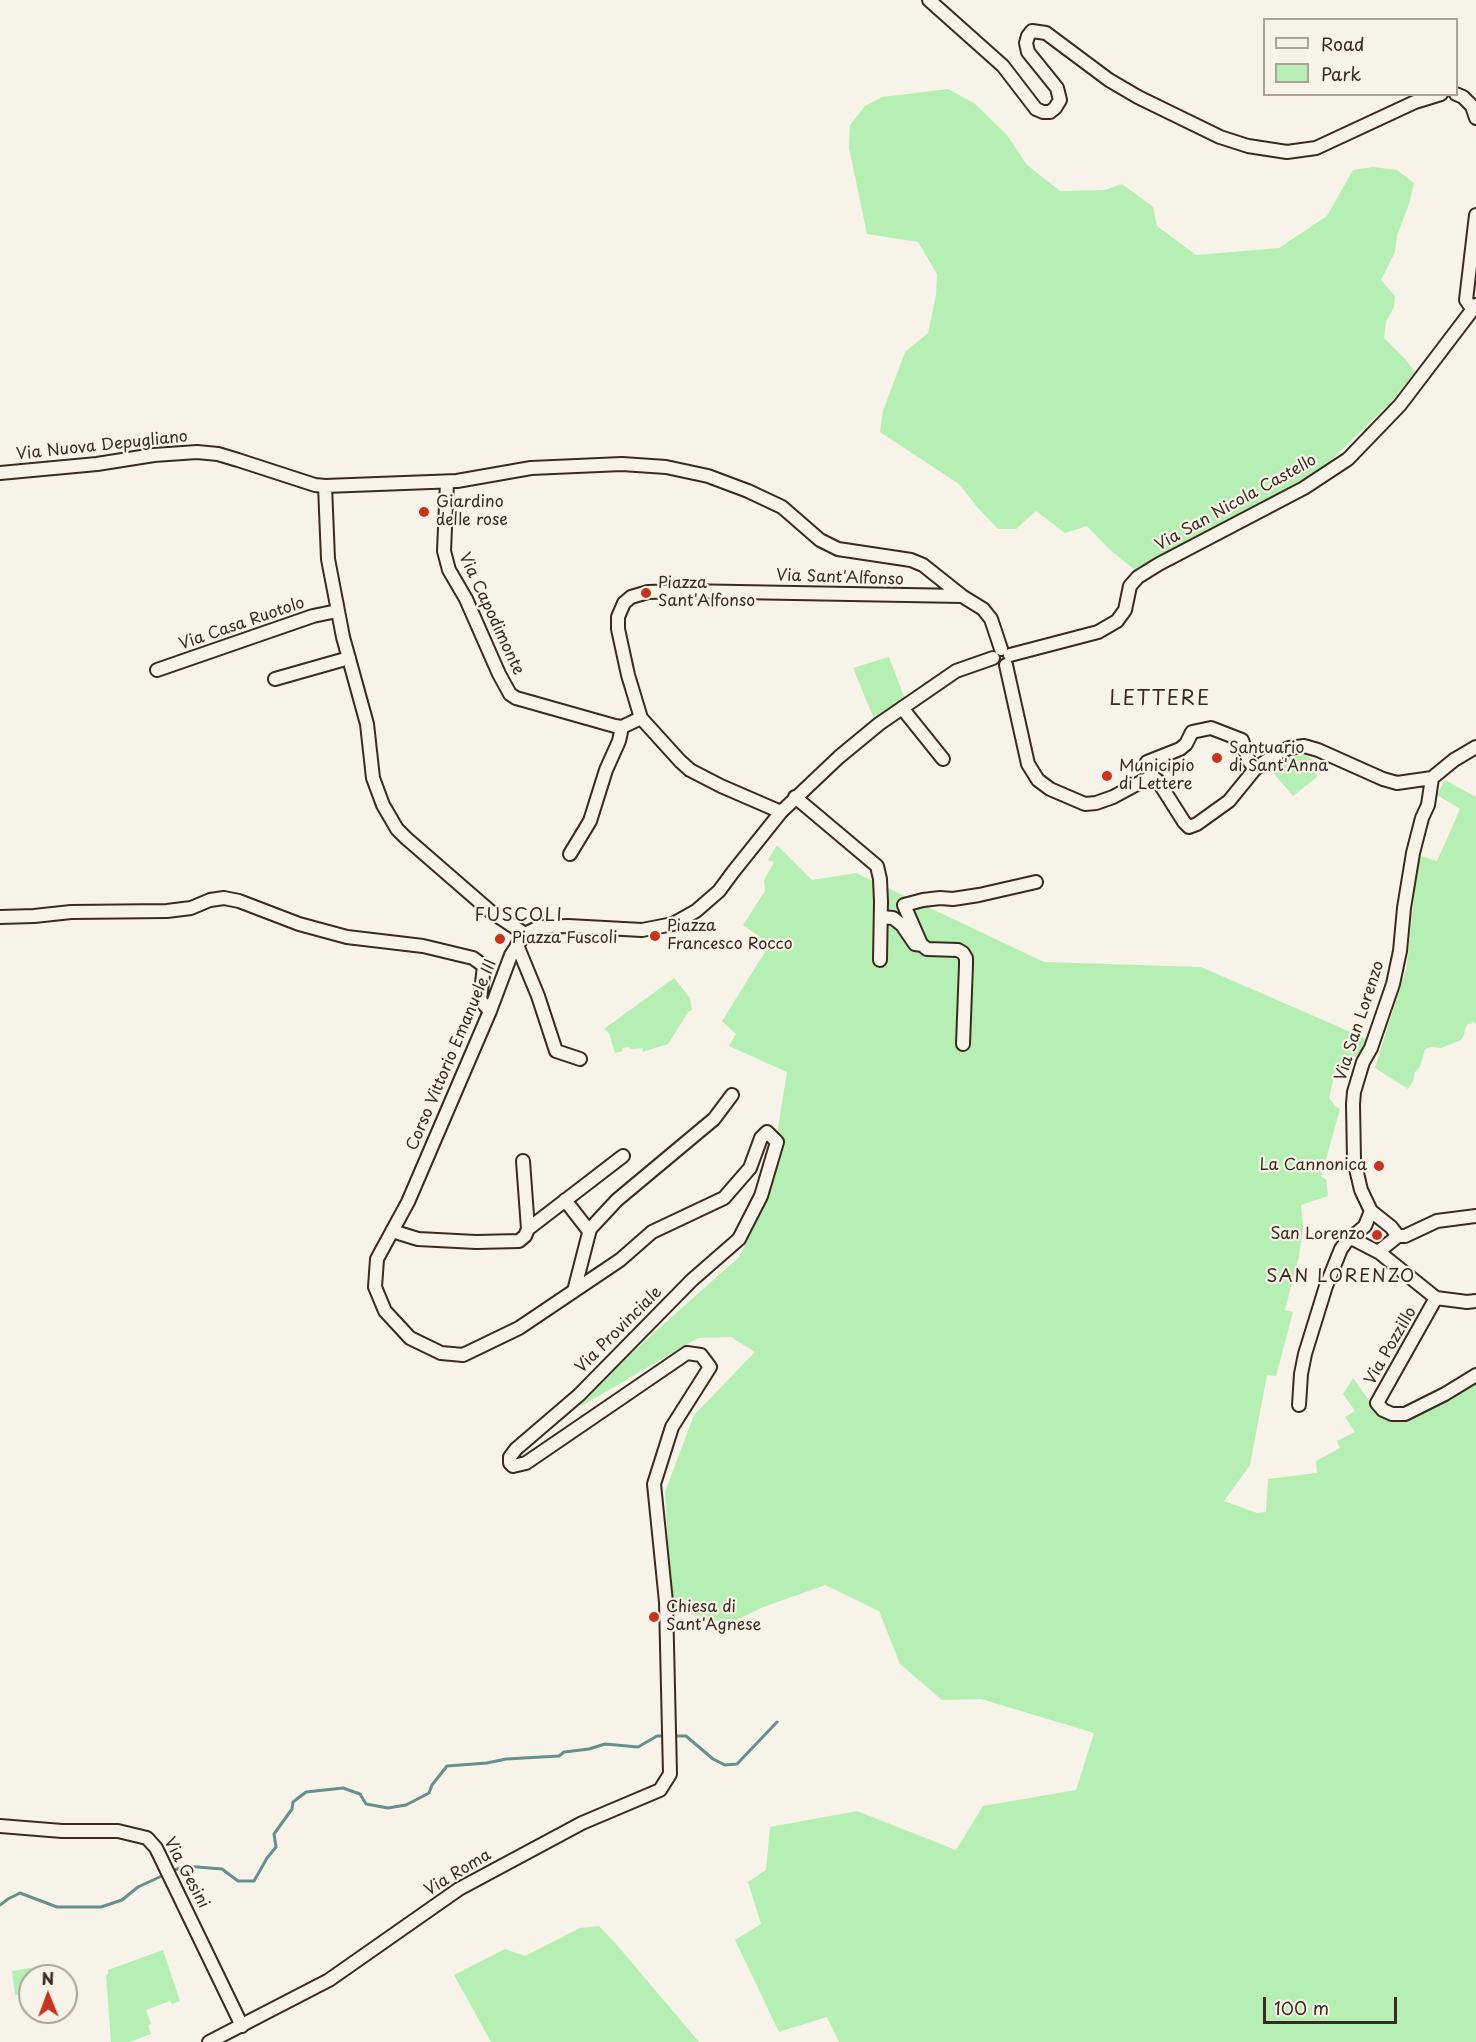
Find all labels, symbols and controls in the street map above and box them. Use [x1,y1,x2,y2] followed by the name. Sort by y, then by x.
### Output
[1263,18,1458,96] legend
[1321,30,1365,57] text: Road
[1321,60,1361,87] text: Park
[15,427,189,465] street label: Via Nuova Depugliano
[1152,451,1320,555] street label: Via San Nicola Castello
[436,493,508,531] place label: Giardino delle rose
[417,505,431,519] marker: Giardino delle rose
[454,550,528,678] street label: Via Capodimonte
[776,566,904,590] street label: Via Sant'Alfonso
[658,574,755,612] place label: Piazza Sant'Alfonso
[639,586,653,600] marker: Piazza Sant'Alfonso
[177,594,307,654] street label: Via Casa Ruotolo
[1110,687,1210,711] district label: LETTERE
[1229,739,1328,777] place label: Santuario di Sant'Anna
[1210,751,1224,765] marker: Santuario di Sant'Anna
[1119,757,1194,795] place label: Municipio di Lettere
[1100,769,1114,783] marker: Municipio di Lettere
[475,905,563,927] district label: FUSCOLI
[667,917,793,955] place label: Piazza Francesco Rocco
[512,929,617,949] place label: Piazza Fuscoli
[648,929,662,943] marker: Piazza Francesco Rocco
[493,932,507,946] marker: Piazza Fuscoli
[403,957,501,1153] street label: Corso Vittorio Emanuele III
[1332,959,1388,1083] street label: Via San Lorenzo
[1260,1156,1367,1176] place label: La Cannonica
[1372,1159,1386,1173] marker: La Cannonica
[1270,1225,1365,1245] place label: San Lorenzo
[1370,1228,1384,1242] marker: San Lorenzo
[1268,1266,1414,1288] district label: SAN LORENZO
[572,1283,666,1377] street label: Via Provinciale
[1361,1304,1421,1388] street label: Via Pozzillo
[666,1598,761,1636] place label: Chiesa di Sant'Agnese
[647,1610,661,1624] marker: Chiesa di Sant'Agnese
[159,1834,213,1912] street label: Via Gesini
[421,1846,495,1900] street label: Via Roma
[18,1964,78,2024] north arrow
[41,1966,54,1990] text: N
[1266,1985,1400,2023] scale bar
[1274,1994,1329,2021] text: 100 m

